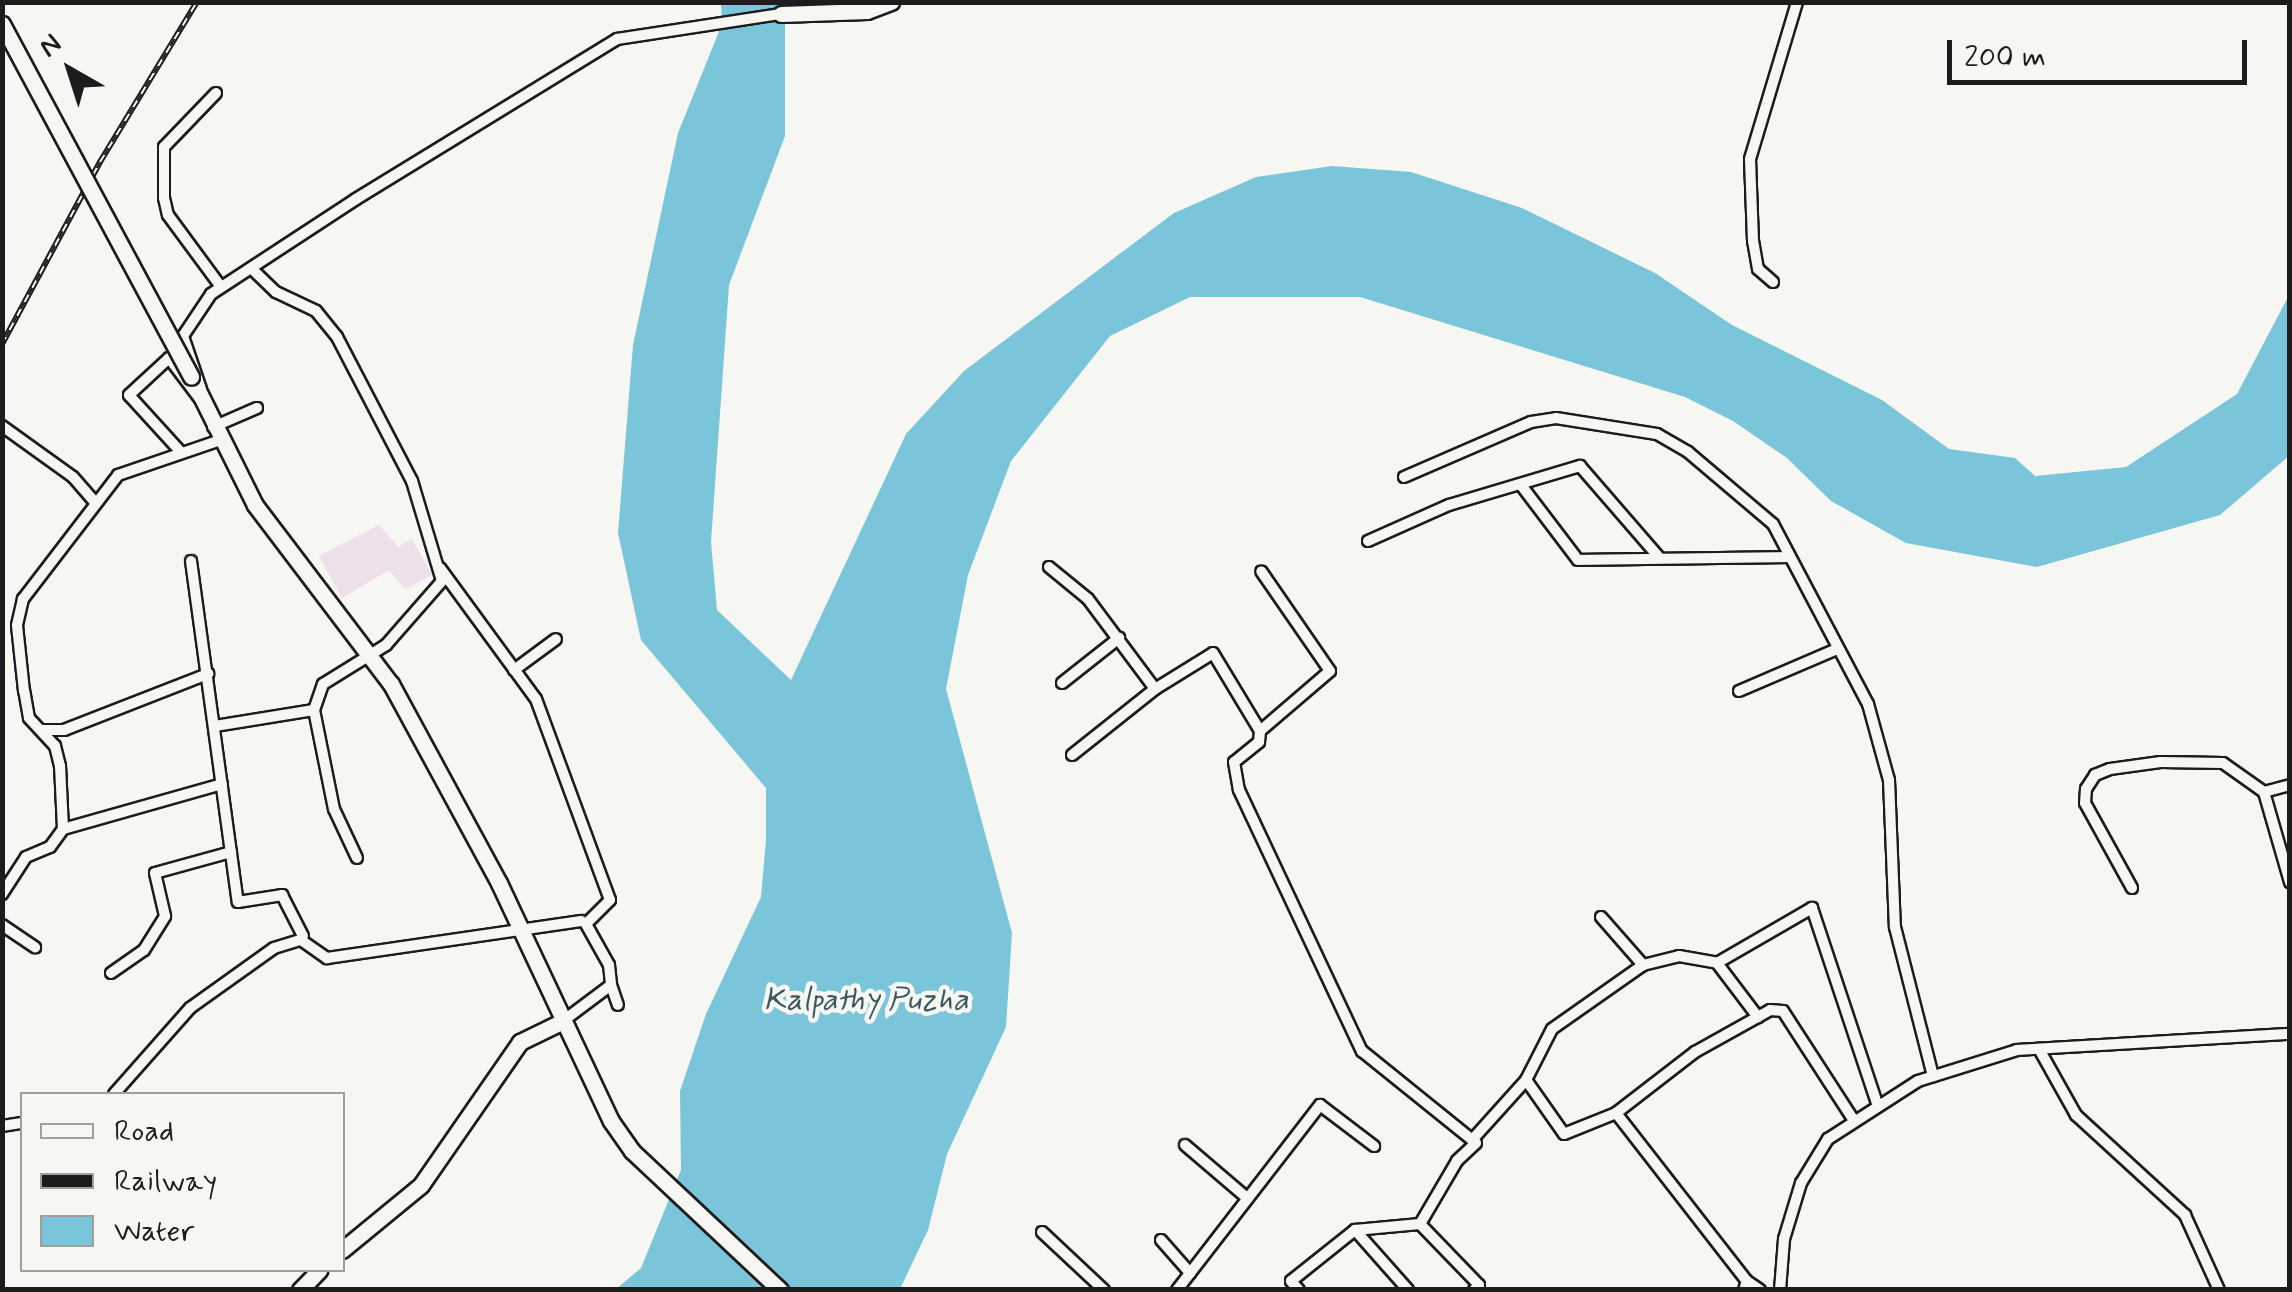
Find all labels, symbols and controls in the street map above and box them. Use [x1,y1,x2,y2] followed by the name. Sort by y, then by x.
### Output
[20,20,120,120] north arrow
[1952,20,2252,82] scale bar
[32,26,70,67] text: N
[1964,38,2046,77] text: 200 m
[763,981,969,1019] water label: Kalpathy Puzha
[20,1092,345,1272] legend
[114,1112,174,1151] text: Road
[114,1162,217,1201] text: Railway
[114,1212,194,1251] text: Water

